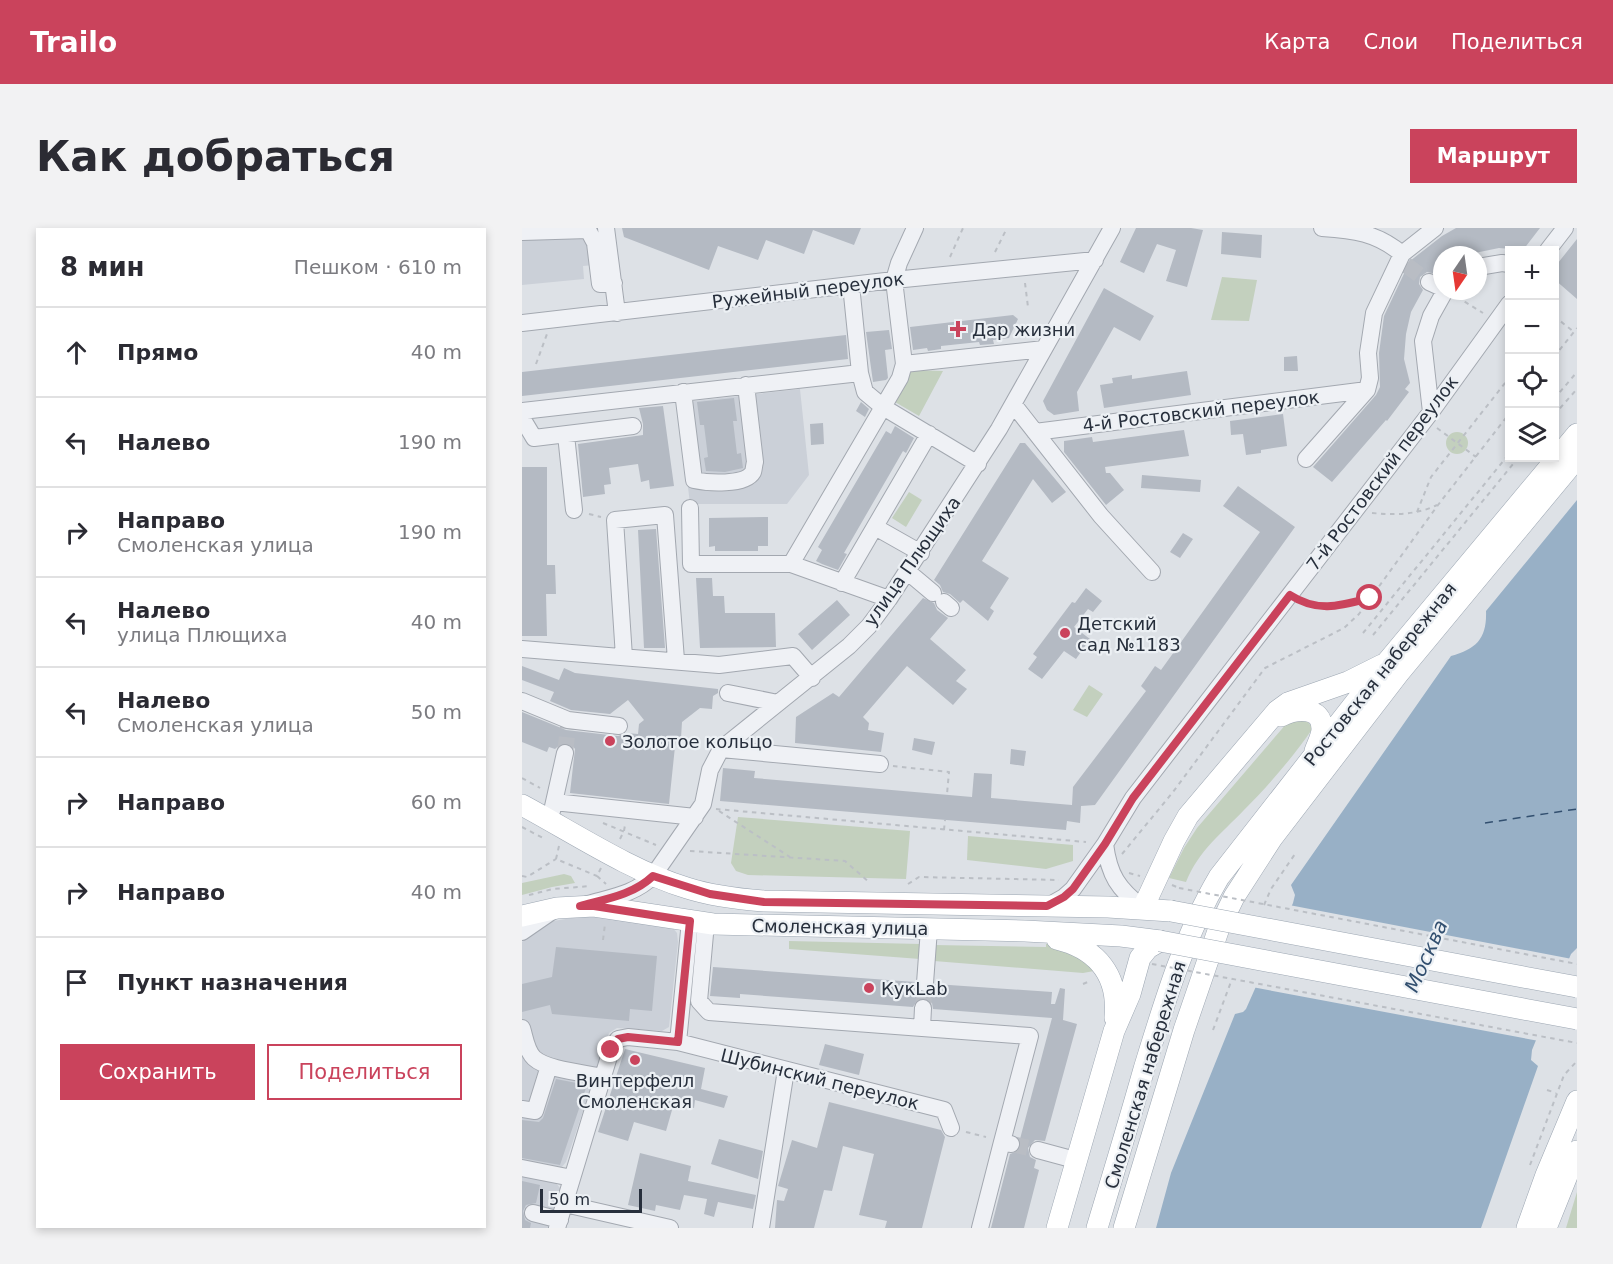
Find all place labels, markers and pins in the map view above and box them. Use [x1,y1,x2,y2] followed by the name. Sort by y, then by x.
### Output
[972,319,1075,340] place label: Дар жизни
[949,320,967,338] marker: Дар жизни
[1077,613,1181,655] place label: Детский сад №1183
[1058,626,1072,640] marker: Детский сад №1183
[622,731,773,752] place label: Золотое кольцо
[603,734,617,748] marker: Золотое кольцо
[881,978,948,999] place label: КукLab
[862,981,876,995] marker: КукLab
[628,1053,642,1067] marker: Винтерфелл Смоленская
[576,1070,694,1112] place label: Винтерфелл Смоленская

